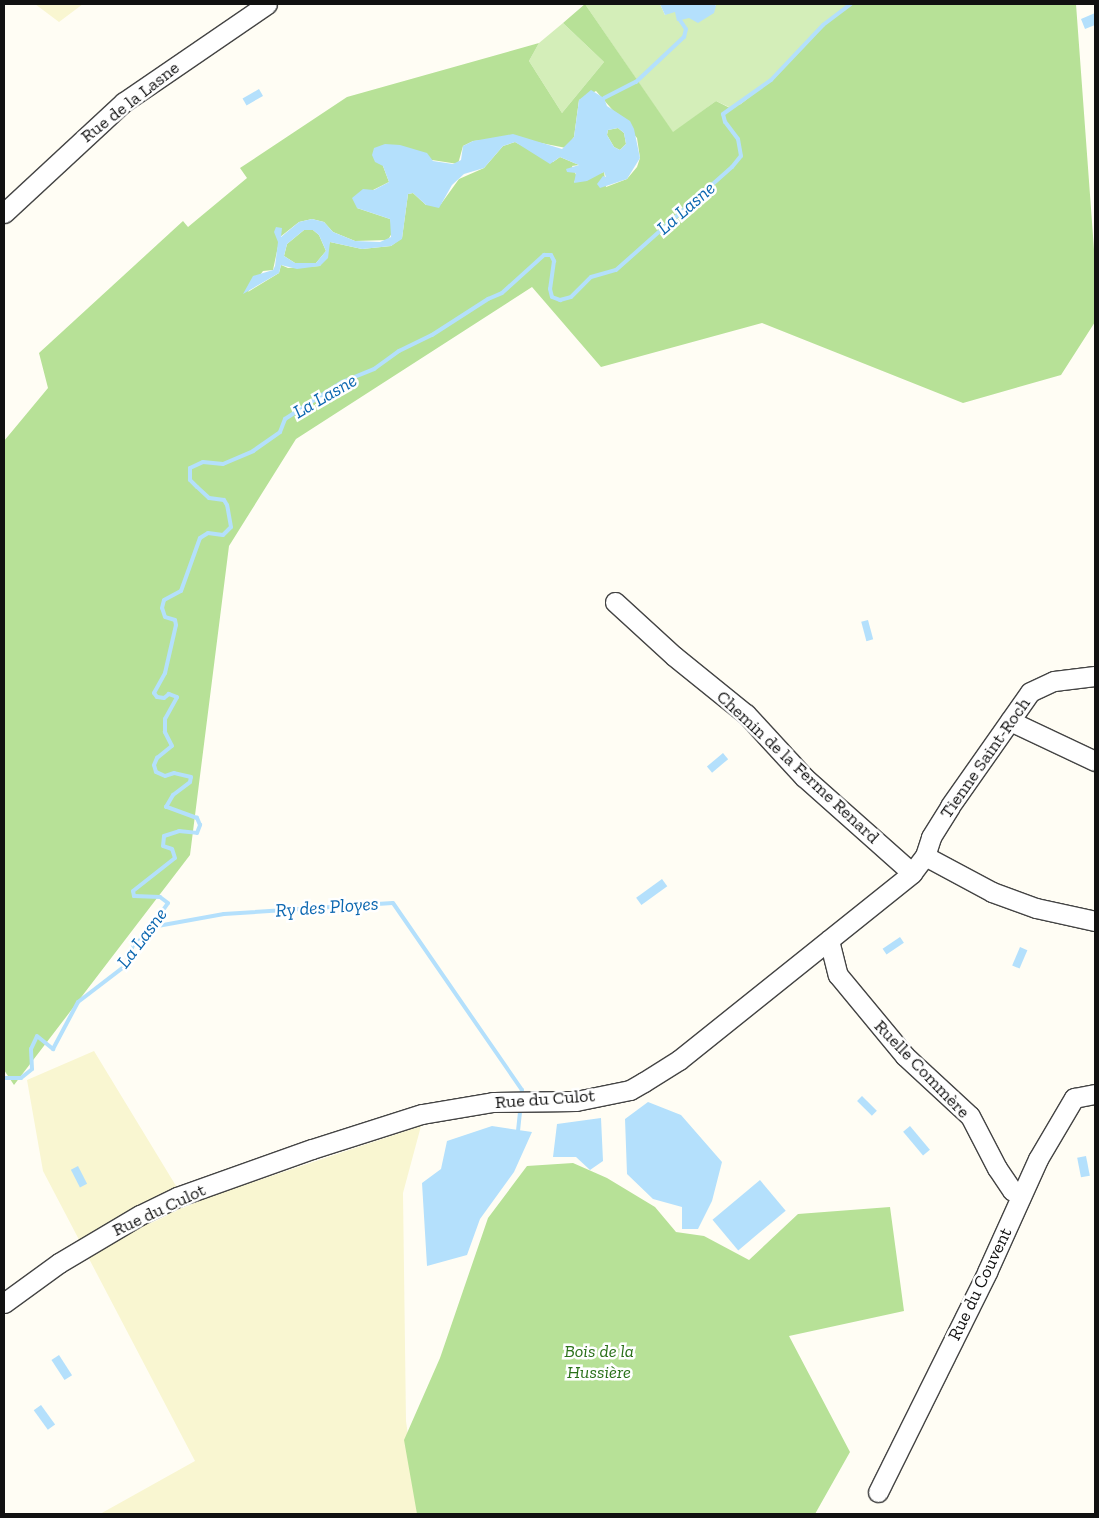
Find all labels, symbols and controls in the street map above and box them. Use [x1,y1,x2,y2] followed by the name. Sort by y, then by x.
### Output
[77,57,183,147] street label: Rue de la Lasne
[652,177,720,239] water label: La Lasne
[289,369,361,423] water label: La Lasne
[712,686,884,848] street label: Chemin de la Ferme Renard
[935,693,1035,823] street label: Tienne Saint-Roch
[275,892,379,922] water label: Ry des Ployes
[112,903,172,973] water label: La Lasne
[870,1015,974,1123] street label: Ruelle Commère
[494,1085,596,1113] street label: Rue du Culot
[109,1179,209,1241] street label: Rue du Culot
[943,1224,1017,1344] street label: Rue du Couvent
[564,1341,634,1384] park label: Bois de la Hussière

